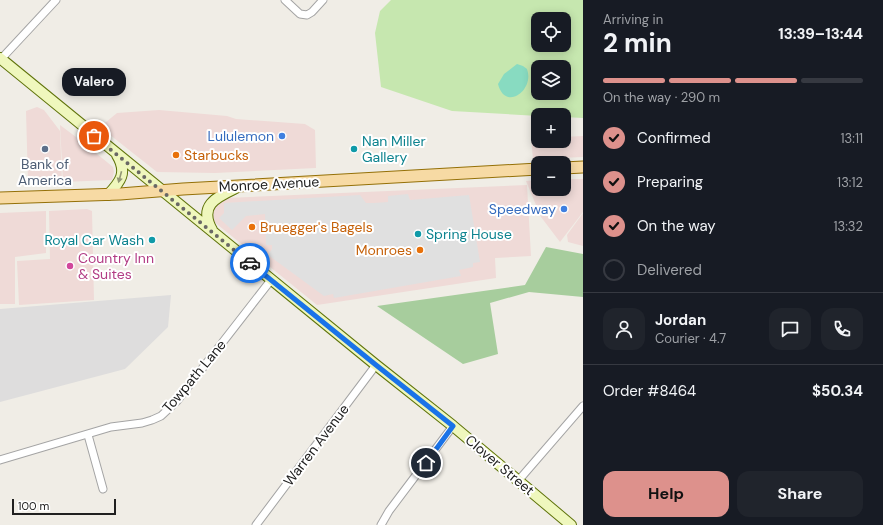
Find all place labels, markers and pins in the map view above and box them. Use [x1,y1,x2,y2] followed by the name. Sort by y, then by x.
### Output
[62,68,126,96] callout: Valero
[77,119,111,153] pin
[208,127,274,145] place label: Lululemon
[277,131,287,141] marker: Lululemon
[362,132,426,166] place label: Nan Miller Gallery
[40,144,50,154] marker: Bank of America
[349,144,359,154] marker: Nan Miller Gallery
[184,146,249,164] place label: Starbucks
[171,150,181,160] marker: Starbucks
[18,155,72,189] place label: Bank of America
[489,200,556,218] place label: Speedway
[559,204,569,214] marker: Speedway
[260,218,373,236] place label: Bruegger's Bagels
[247,222,257,232] marker: Bruegger's Bagels
[426,225,512,243] place label: Spring House
[413,229,423,239] marker: Spring House
[44,231,144,249] place label: Royal Car Wash
[147,235,157,245] marker: Royal Car Wash
[356,241,412,259] place label: Monroes
[415,245,425,255] marker: Monroes
[78,249,154,283] place label: Country Inn & Suites
[65,261,75,271] marker: Country Inn & Suites
[409,446,443,480] pin

